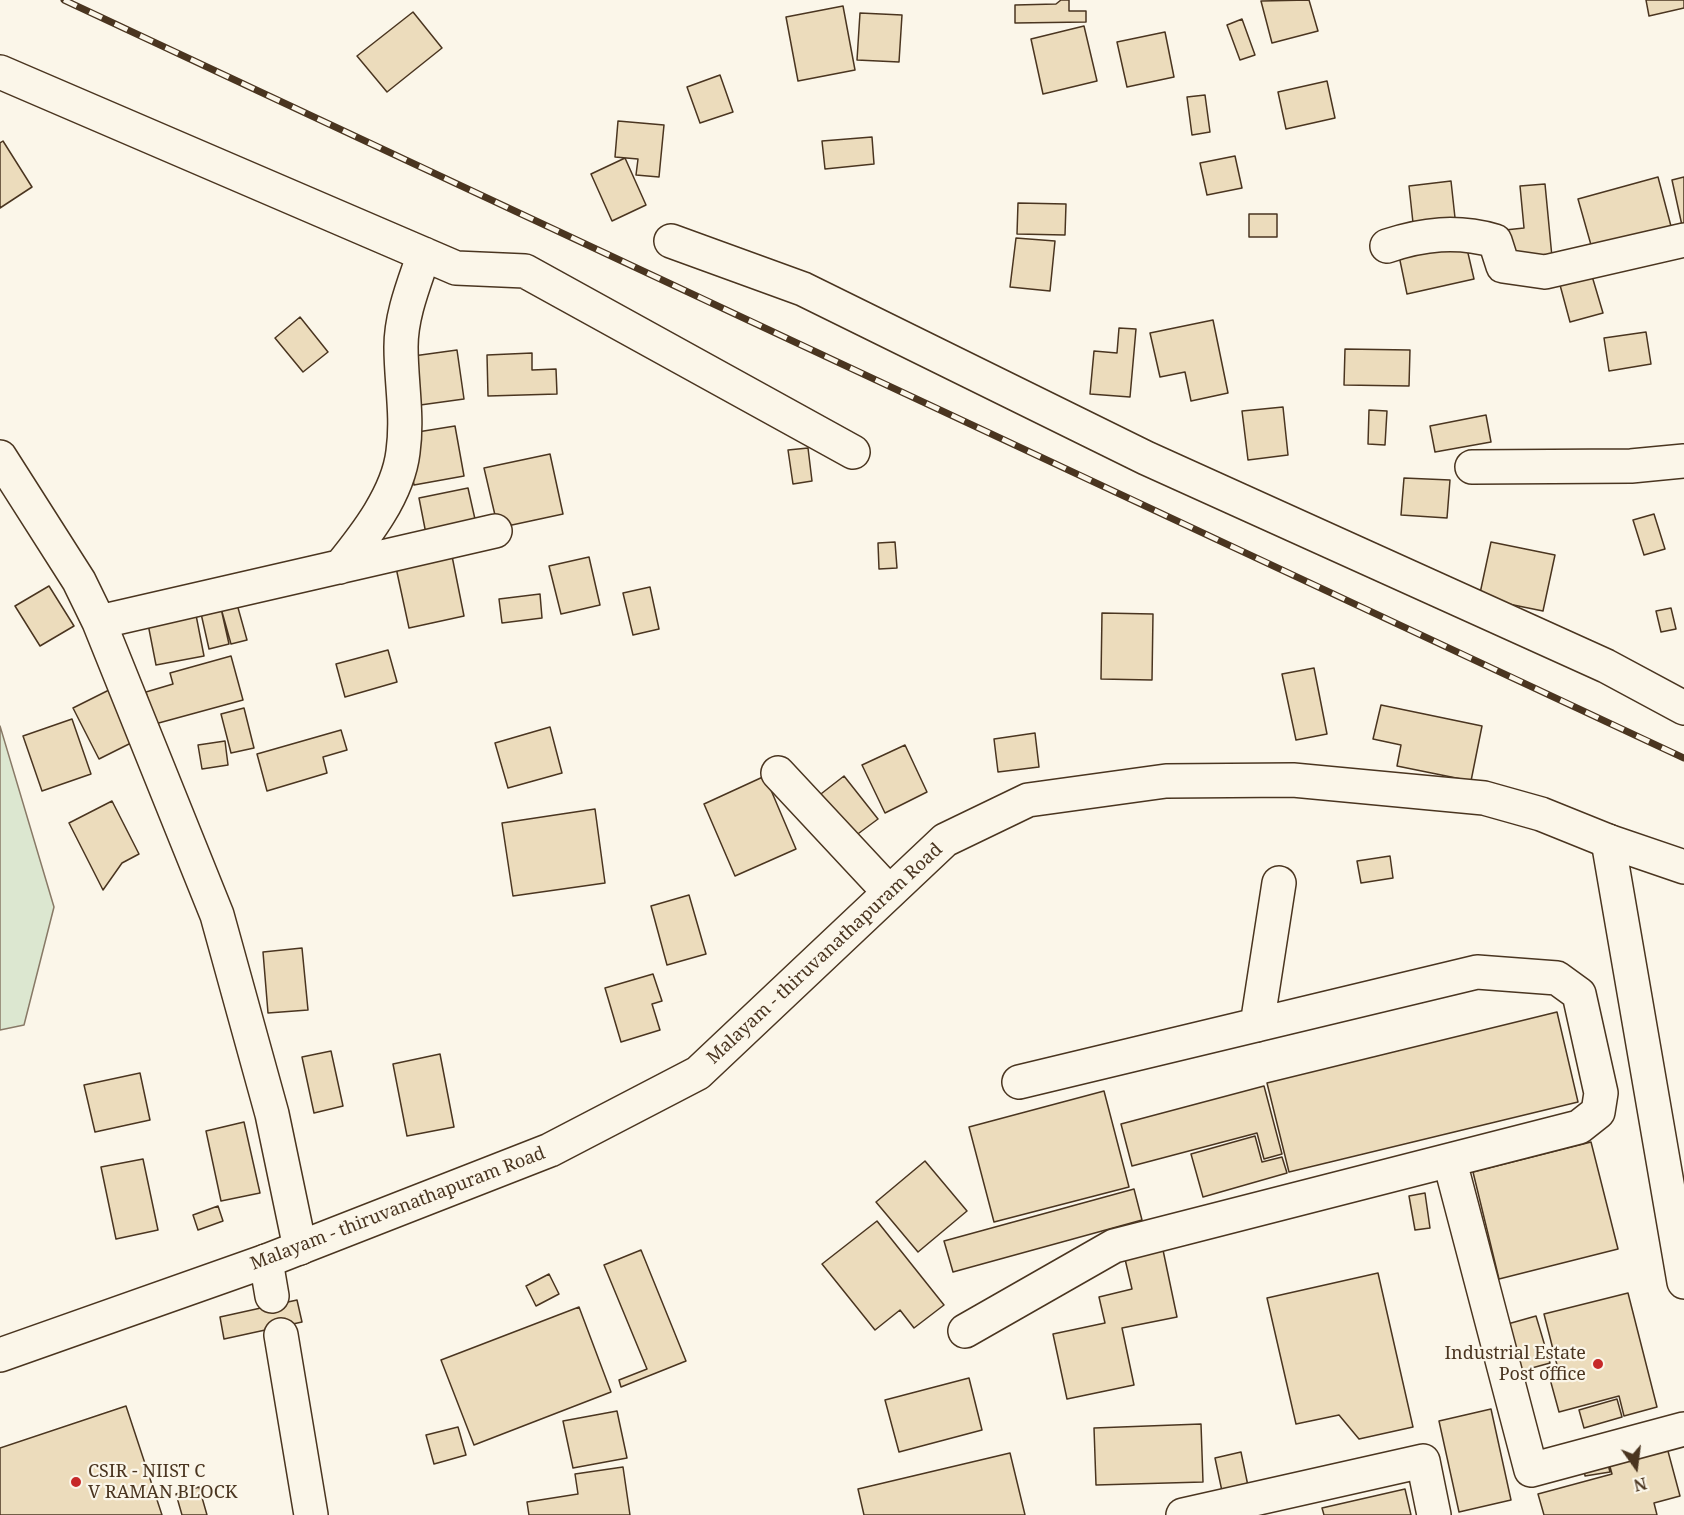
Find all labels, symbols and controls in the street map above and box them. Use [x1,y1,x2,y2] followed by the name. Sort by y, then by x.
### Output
[703,839,947,1069] street label: Malayam - thiruvanathapuram Road
[248,1143,548,1275] street label: Malayam - thiruvanathapuram Road
[1444,1343,1586,1386] place label: Industrial Estate Post office
[1591,1357,1605,1371] marker: Industrial Estate Post office
[1606,1437,1666,1497] north arrow
[88,1461,237,1504] place label: CSIR - NIIST C V RAMAN BLOCK
[1632,1472,1649,1497] text: N
[69,1475,83,1489] marker: CSIR - NIIST C V RAMAN BLOCK

